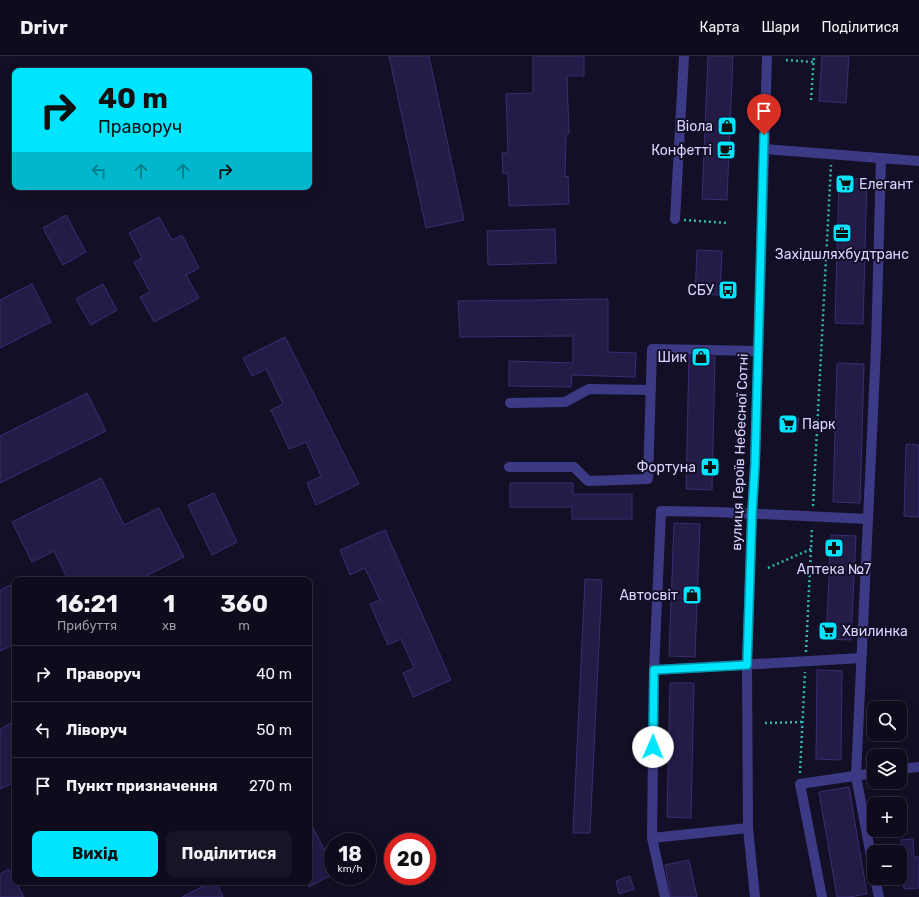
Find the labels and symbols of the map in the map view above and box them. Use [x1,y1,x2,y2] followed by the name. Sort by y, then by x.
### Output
[747,94,781,135] pin
[716,115,738,137] shop icon: Віола
[677,118,713,135] place label: Віола
[715,139,737,161] cafe icon: Конфетті
[651,142,712,159] place label: Конфетті
[834,173,856,195] supermarket icon: Елегант
[859,176,913,193] place label: Елегант
[831,222,853,244] office icon: Західшляхбудтранс
[775,246,909,263] place label: Західшляхбудтранс
[717,279,739,301] bus stop icon: СБУ
[687,282,715,299] place label: СБУ
[690,346,712,368] shop icon: Шик
[658,349,687,366] place label: Шик
[728,353,752,551] street label: вулиця Героїв Небесної Сотні
[777,413,799,435] supermarket icon: Парк
[802,416,836,433] place label: Парк
[699,456,721,478] pharmacy icon: Фортуна
[637,459,696,476] place label: Фортуна
[823,537,845,559] pharmacy icon: Аптека №7
[797,561,871,578] place label: Аптека №7
[681,584,703,606] shop icon: Автосвіт
[619,587,678,604] place label: Автосвіт
[817,620,839,642] supermarket icon: Хвилинка
[842,623,908,640] place label: Хвилинка
[632,726,674,768] position arrow
[384,833,436,885] speed limit sign: 20

